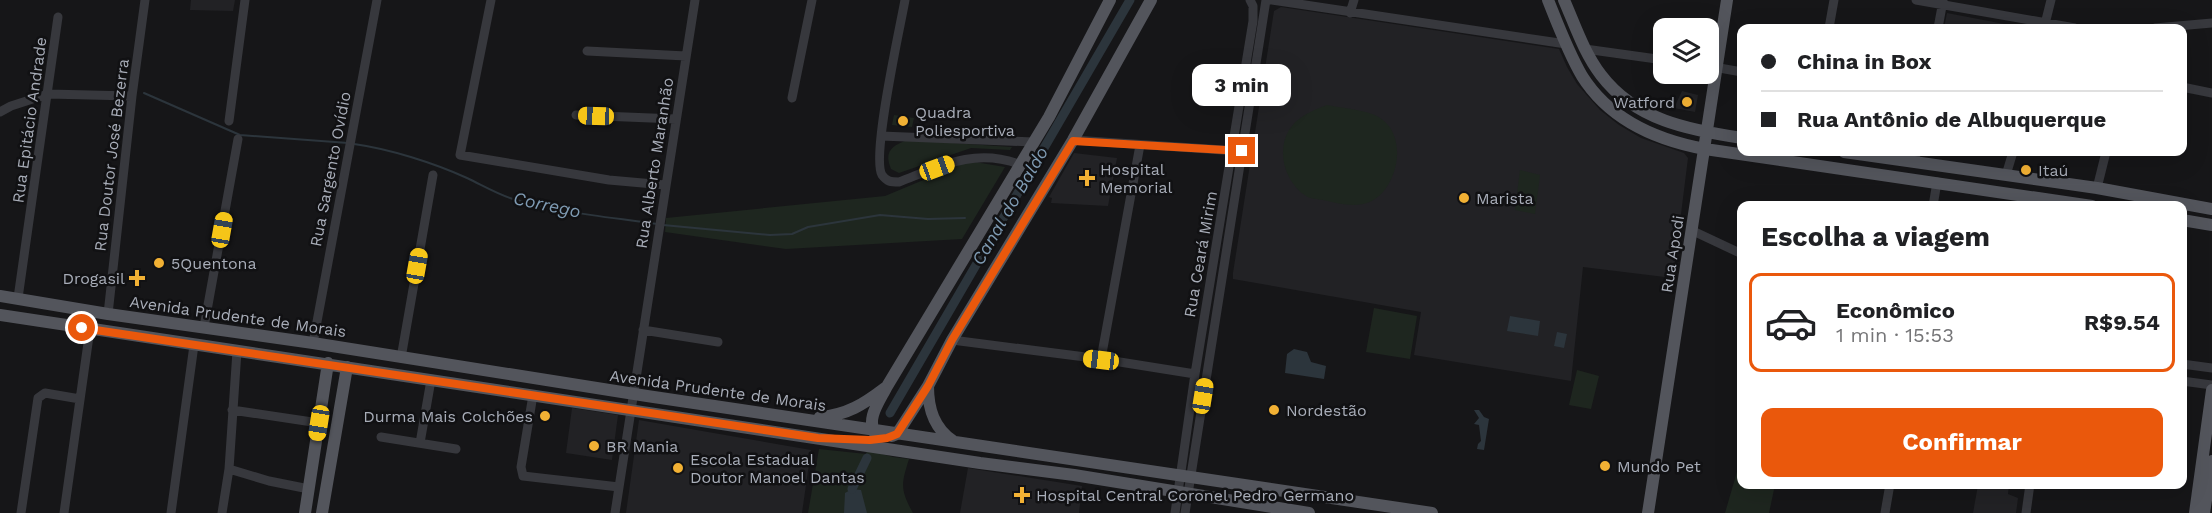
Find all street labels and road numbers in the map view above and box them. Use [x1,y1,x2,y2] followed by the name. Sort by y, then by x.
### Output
[8,36,51,204] street label: Rua Epitácio Andrade
[90,58,133,252] street label: Rua Doutor José Bezerra
[632,76,677,250] street label: Rua Alberto Maranhão
[306,90,355,248] street label: Rua Sargento Ovídio
[1180,189,1221,319] street label: Rua Ceará Mirim
[1657,214,1688,294] street label: Rua Apodi
[128,292,347,341] street label: Avenida Prudente de Morais
[608,366,827,415] street label: Avenida Prudente de Morais

